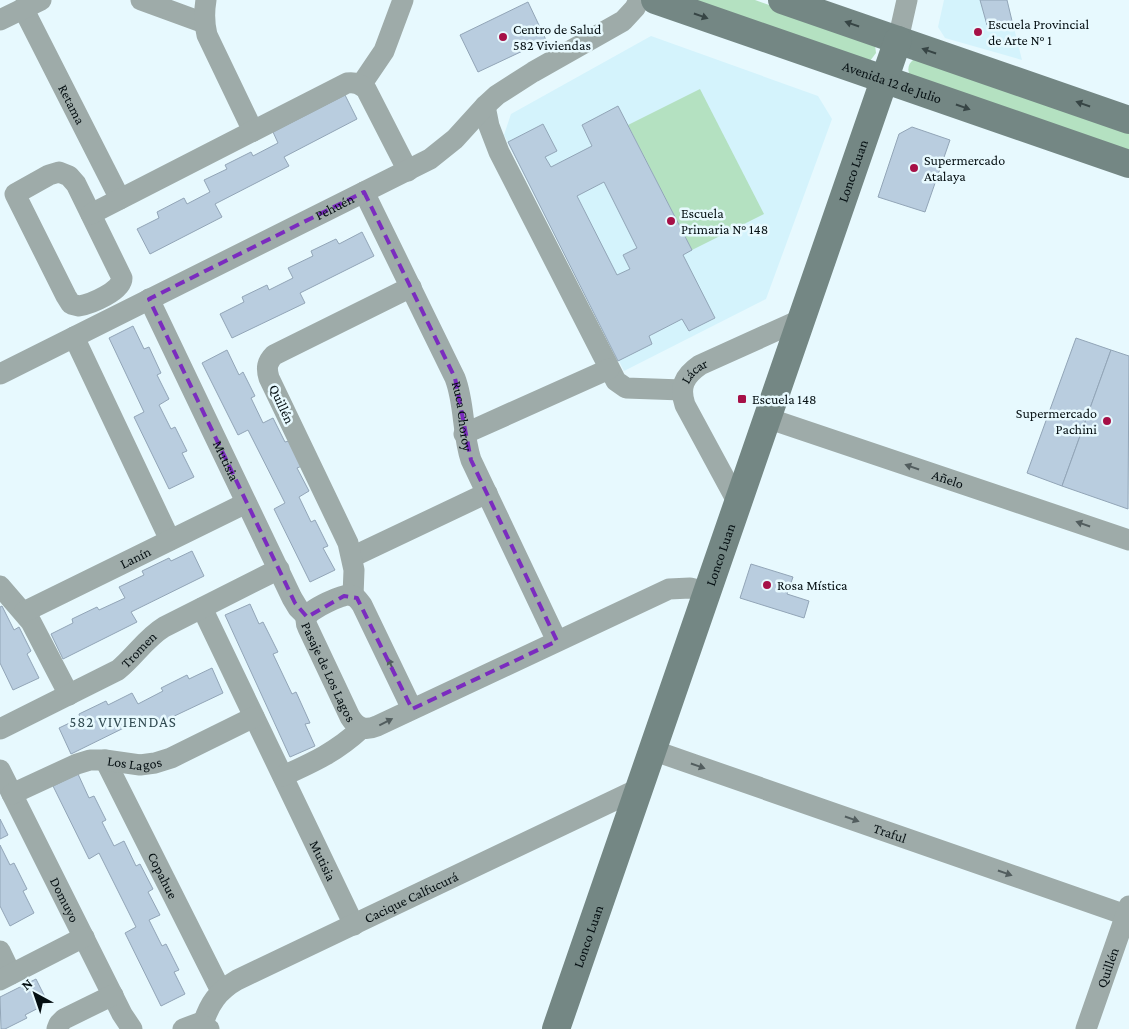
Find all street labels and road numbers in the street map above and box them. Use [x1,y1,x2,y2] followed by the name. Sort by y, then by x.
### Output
[840,58,944,107] street label: Avenida 12 de Julio
[55,82,89,127] street label: Retama
[835,137,871,204] street label: Lonco Luan
[312,190,357,223] street label: Pehuén
[677,355,710,386] street label: Lácar
[449,379,476,453] street label: Ruca Choroy
[266,382,298,427] street label: Quillén
[210,438,243,484] street label: Mutisia
[930,466,966,492] street label: Añelo
[702,521,738,588] street label: Lonco Luan
[117,543,154,572] street label: Lanín
[298,620,359,725] street label: Pasaje de Los Lagos
[118,628,160,671] street label: Tromen
[106,752,164,773] street label: Los Lagos
[871,820,909,846] street label: Traful
[307,838,340,884] street label: Mutisia
[144,849,181,901] street label: Copahue
[362,868,461,926] street label: Cacique Calfucurá
[47,875,83,925] street label: Domuyo
[570,903,606,970] street label: Lonco Luan
[1093,945,1122,990] street label: Quillén

